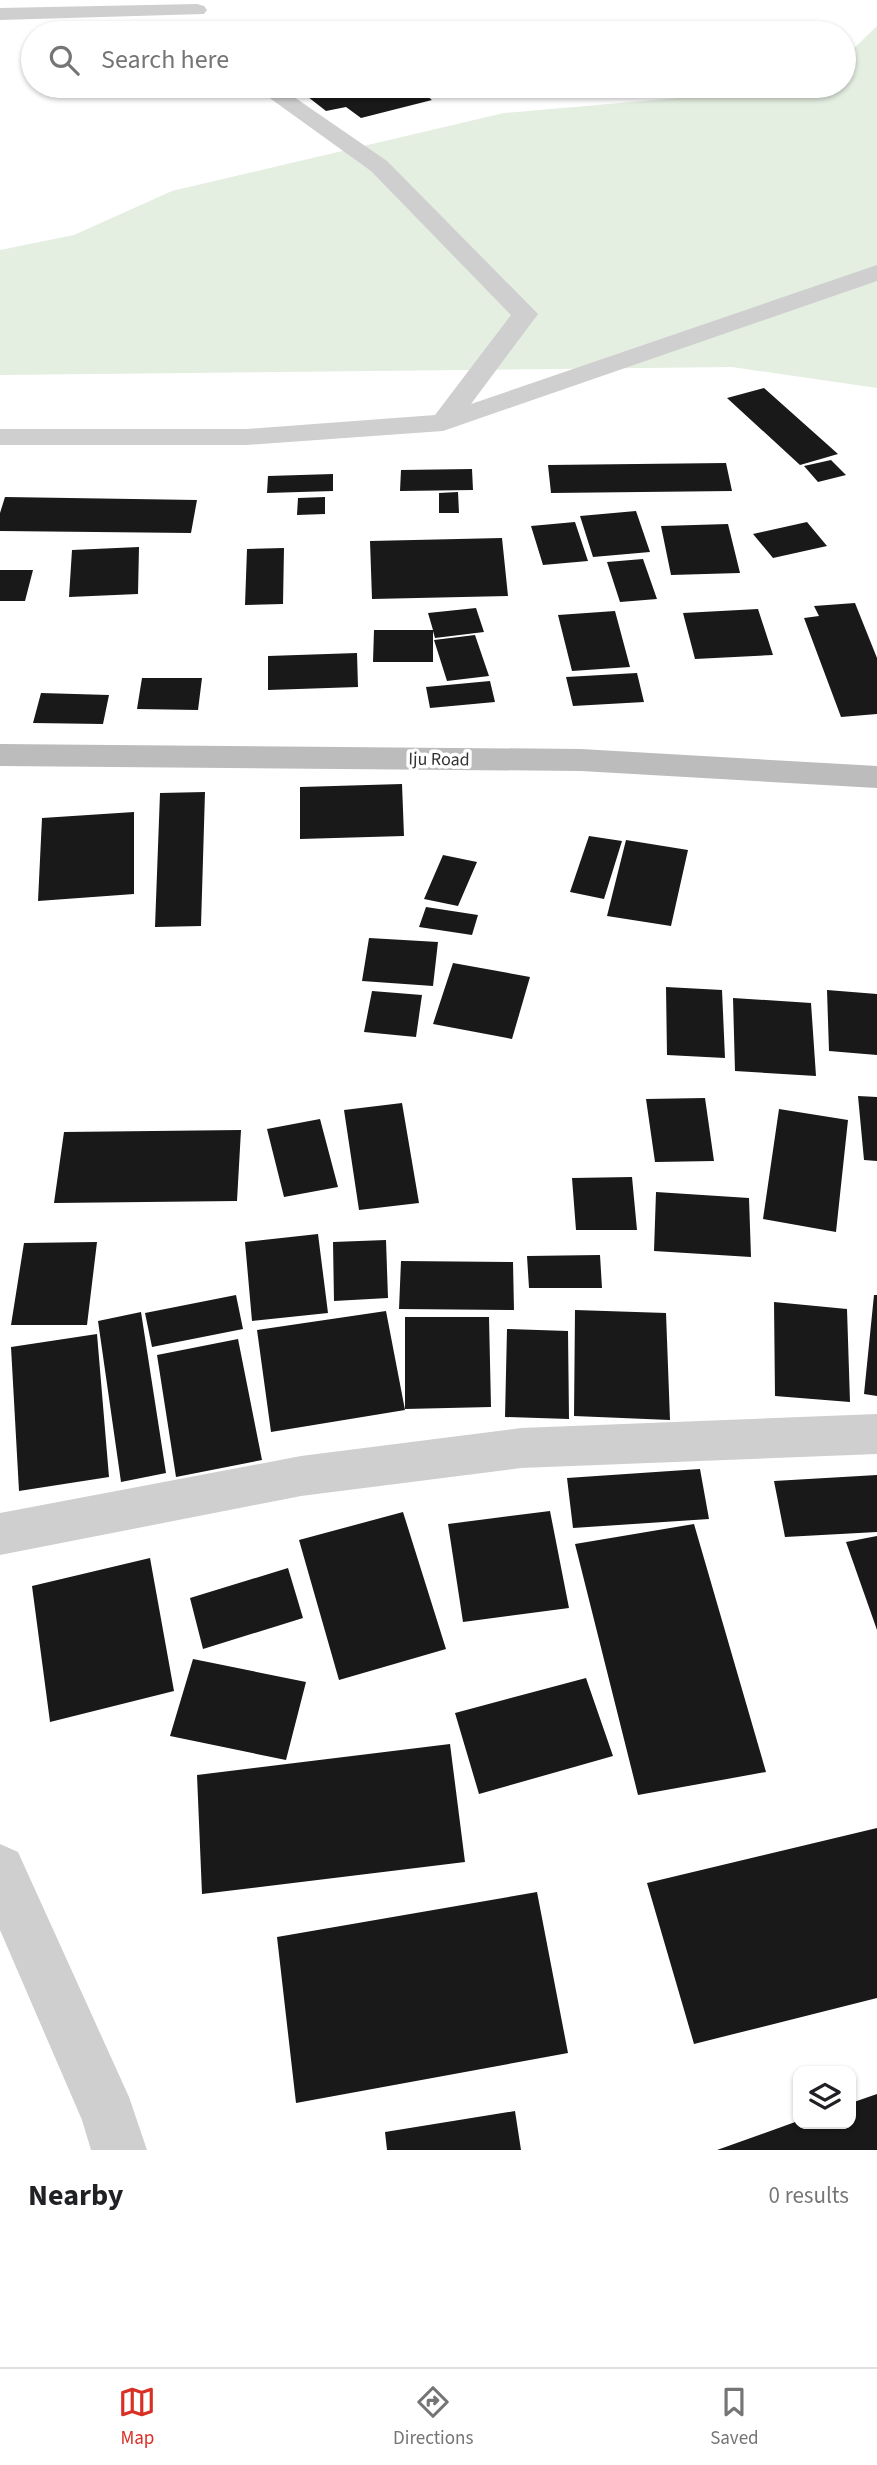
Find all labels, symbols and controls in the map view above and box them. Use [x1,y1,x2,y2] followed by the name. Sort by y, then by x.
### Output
[21,21,856,98] search box
[45,41,83,79] icon: search
[101,41,229,78] text: Search here
[408,746,470,773] street label: Iju Road
[793,2066,856,2129] map controls
[793,2066,856,2129] button: layers
[28,2174,123,2217] text: Nearby
[769,2179,849,2212] text: 0 results
[118,2383,156,2452] tab: Map
[393,2383,473,2452] tab: Directions
[710,2383,759,2452] tab: Saved

